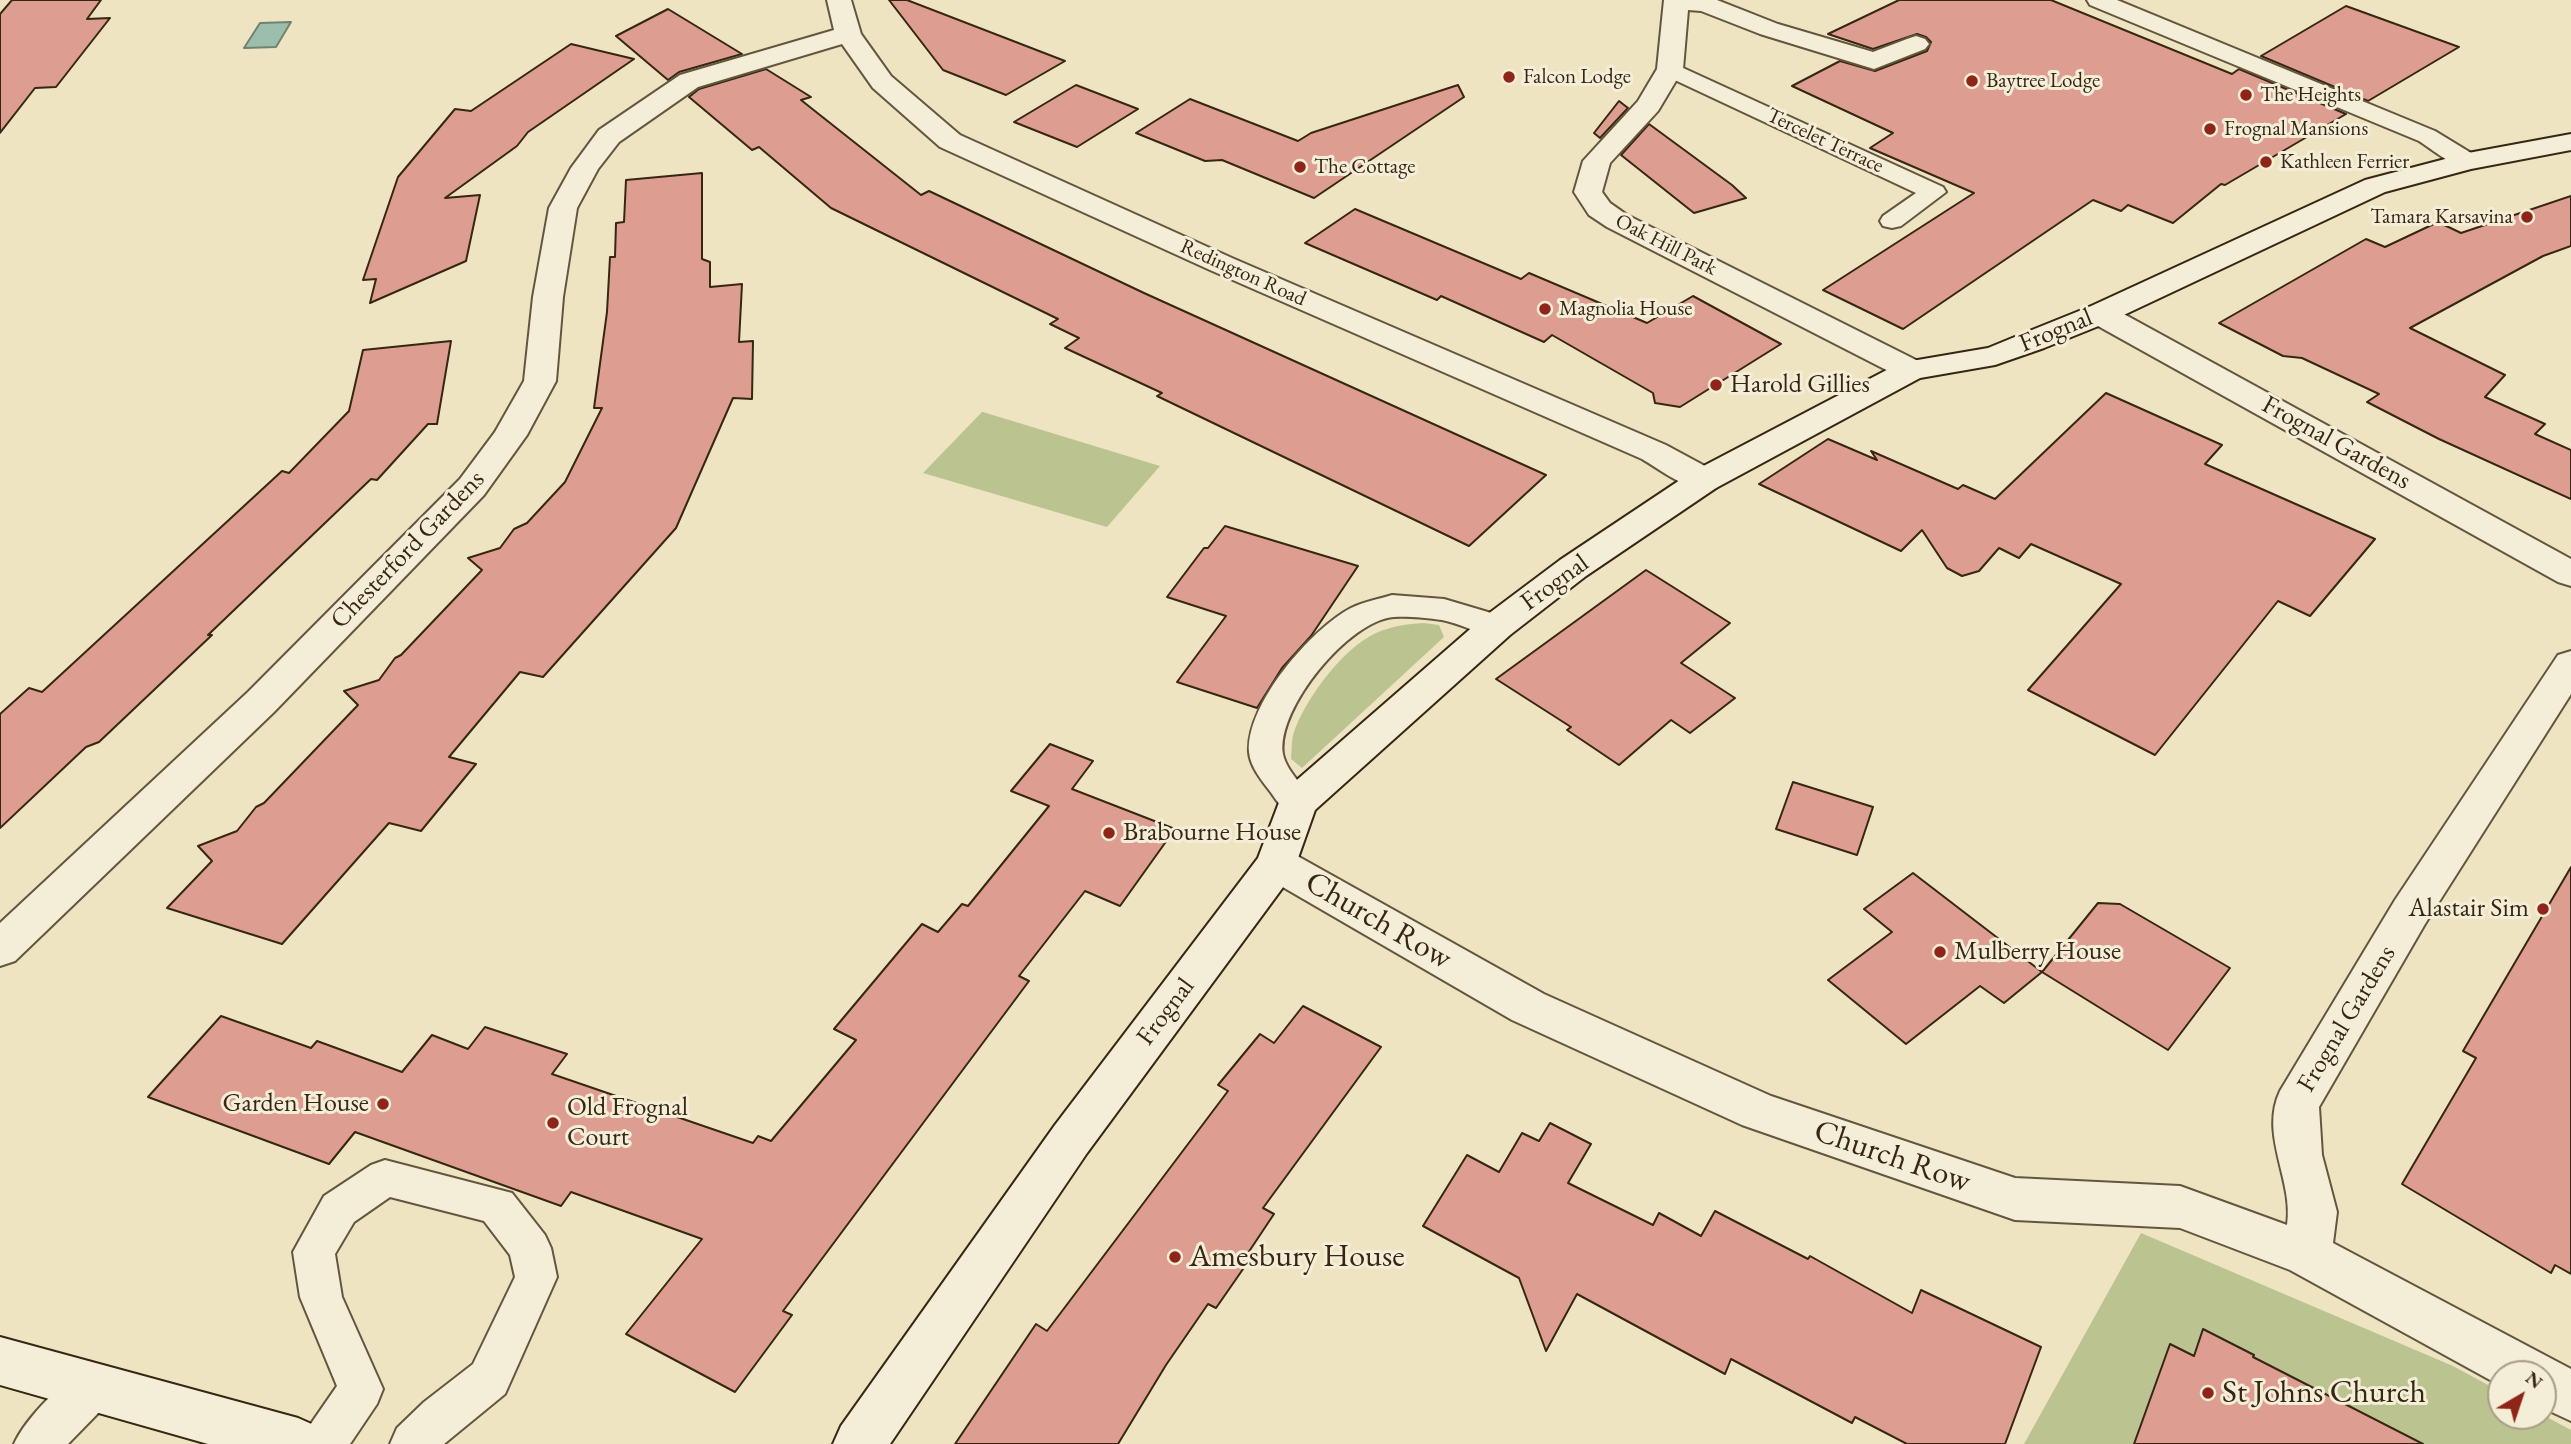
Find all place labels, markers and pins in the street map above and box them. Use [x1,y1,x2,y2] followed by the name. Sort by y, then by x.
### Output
[1523,64,1631,90] place label: Falcon Lodge
[1986,68,2100,94] place label: Baytree Lodge
[1501,69,1517,85] marker: Falcon Lodge
[1964,73,1980,89] marker: Baytree Lodge
[2260,82,2361,108] place label: The Heights
[2238,87,2254,103] marker: The Heights
[2224,116,2368,142] place label: Frognal Mansions
[2202,121,2218,137] marker: Frognal Mansions
[2280,149,2409,175] place label: Kathleen Ferrier
[1314,154,1415,180] place label: The Cottage
[2258,154,2274,170] marker: Kathleen Ferrier
[1292,159,1308,175] marker: The Cottage
[2370,204,2513,230] place label: Tamara Karsavina
[2519,209,2535,225] marker: Tamara Karsavina
[1559,296,1692,322] place label: Magnolia House
[1537,301,1553,317] marker: Magnolia House
[1730,369,1870,401] place label: Harold Gillies
[1708,377,1724,393] marker: Harold Gillies
[1123,817,1301,849] place label: Brabourne House
[1101,825,1117,841] marker: Brabourne House
[2409,893,2529,925] place label: Alastair Sim
[2535,901,2551,917] marker: Alastair Sim
[1954,936,2121,968] place label: Mulberry House
[1932,944,1948,960] marker: Mulberry House
[223,1088,369,1120] place label: Garden House
[567,1092,688,1154] place label: Old Frognal Court
[375,1096,391,1112] marker: Garden House
[545,1115,561,1131] marker: Old Frognal Court
[1189,1238,1405,1276] place label: Amesbury House
[1167,1249,1183,1265] marker: Amesbury House
[2222,1374,2426,1412] place label: St Johns Church
[2200,1385,2216,1401] marker: St Johns Church

